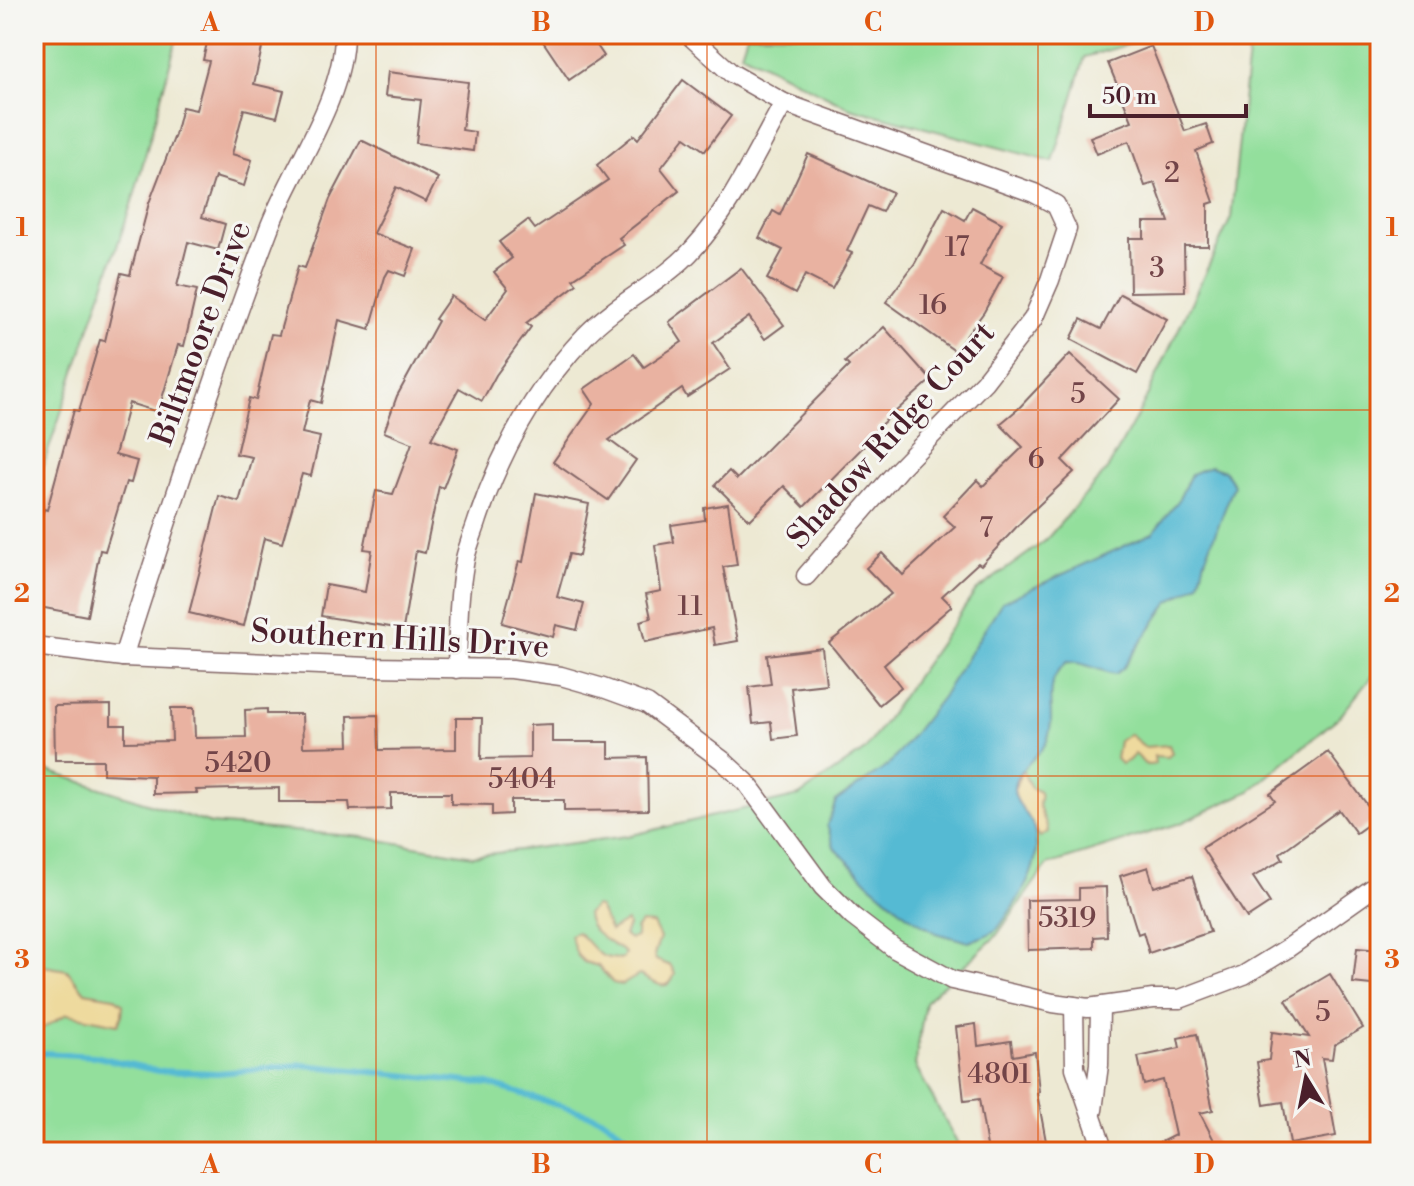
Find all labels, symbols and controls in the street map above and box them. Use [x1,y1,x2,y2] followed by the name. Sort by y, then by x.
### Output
[200,7,220,39] text: A
[531,7,551,39] text: B
[864,7,882,39] text: C
[1194,7,1214,39] text: D
[1090,68,1246,118] scale bar
[1102,82,1157,112] text: 50 m
[1164,156,1180,191] house number: 2
[16,212,29,244] text: 1
[1386,212,1399,244] text: 1
[142,215,260,452] street label: Biltmoore Drive
[945,230,969,265] house number: 17
[1149,251,1165,286] house number: 3
[919,288,947,323] house number: 16
[778,313,1004,557] street label: Shadow Ridge Court
[1070,377,1086,412] house number: 5
[1028,442,1045,477] house number: 6
[979,511,993,546] house number: 7
[14,578,30,610] text: 2
[1384,578,1400,610] text: 2
[677,589,703,624] house number: 11
[250,611,550,667] street label: Southern Hills Drive
[204,746,272,781] house number: 5420
[488,762,556,797] house number: 5404
[1038,901,1096,936] house number: 5319
[14,944,30,976] text: 3
[1384,944,1400,976] text: 3
[1315,995,1331,1030] house number: 5
[1266,1038,1346,1118] north arrow
[1292,1045,1314,1075] text: N
[967,1057,1031,1092] house number: 4801
[200,1149,220,1181] text: A
[531,1149,551,1181] text: B
[864,1149,882,1181] text: C
[1194,1149,1214,1181] text: D

